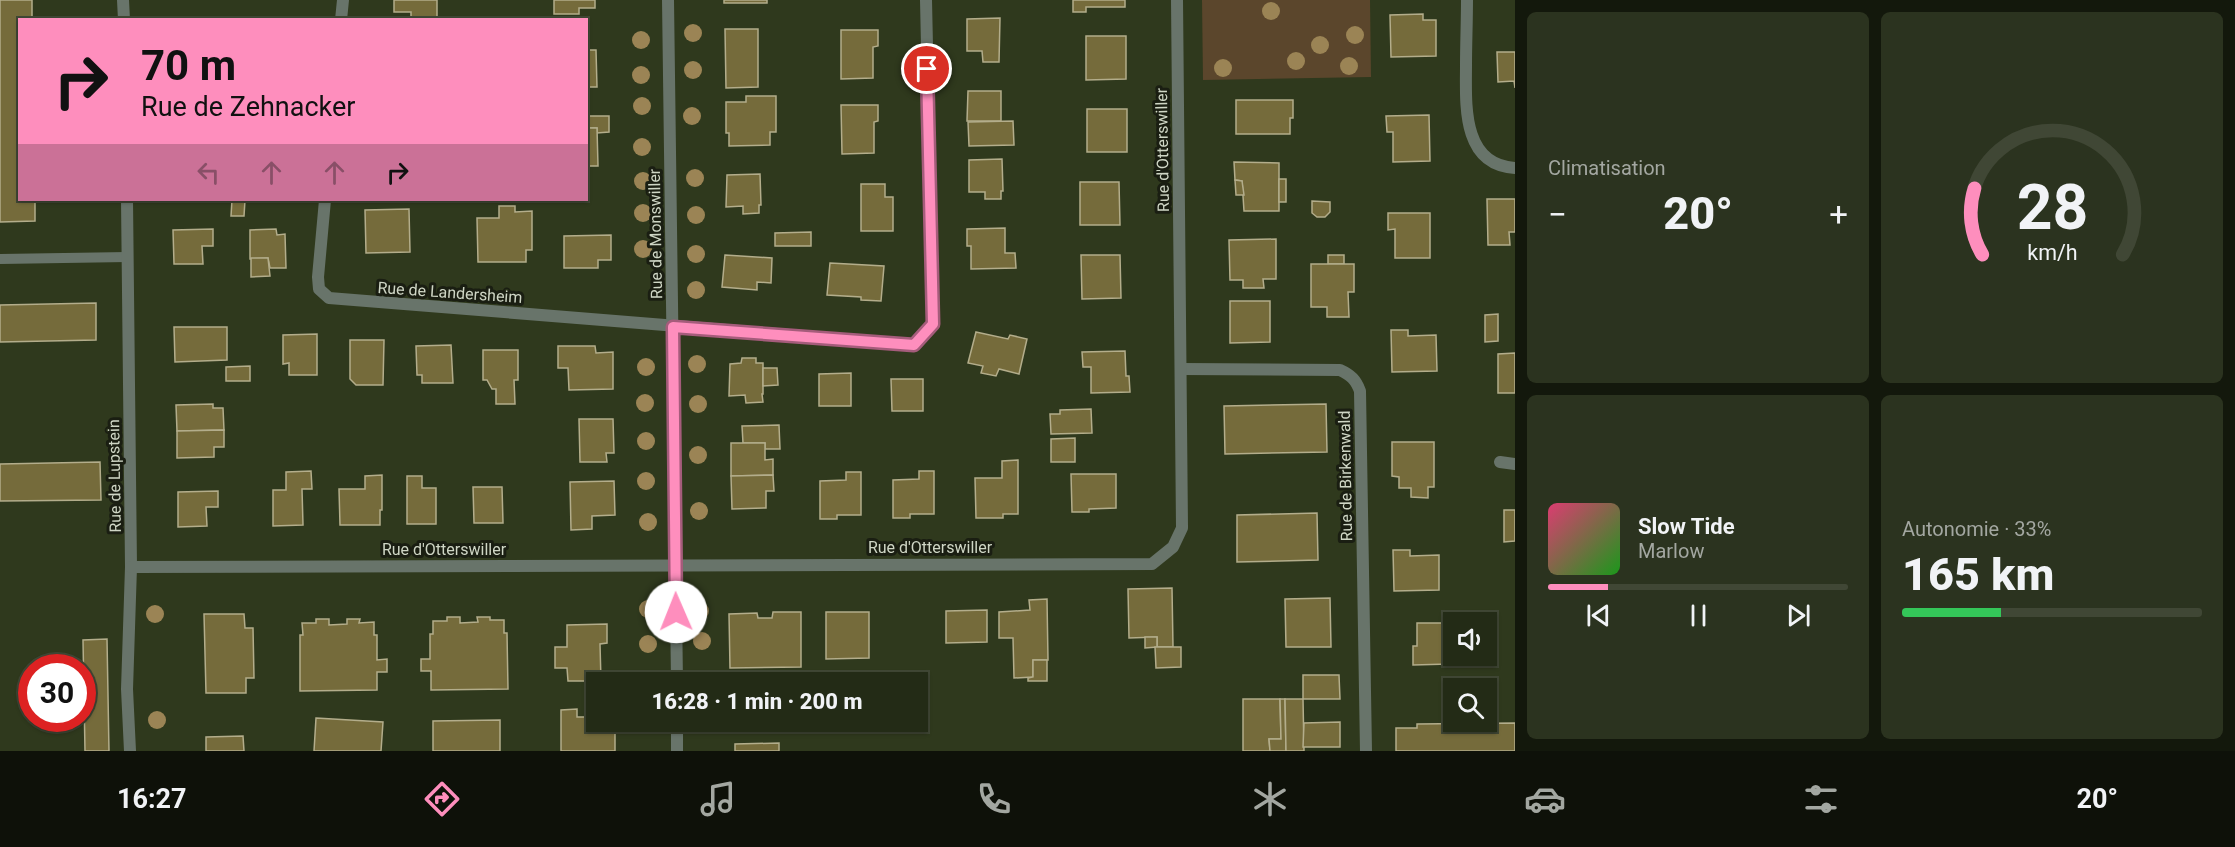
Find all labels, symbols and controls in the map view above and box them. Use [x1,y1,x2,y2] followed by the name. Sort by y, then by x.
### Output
[141,41,236,90] text: 70 m
[42,42,120,120] icon: right
[901,43,952,94] pin
[910,52,943,85] icon: arrive
[1152,87,1173,212] street label: Rue d'Otterswiller
[141,91,355,123] text: Rue de Zehnacker
[192,156,225,189] icon: left
[255,156,288,189] icon: ahead
[318,156,351,189] icon: ahead
[381,156,414,189] icon: right
[1548,156,1666,180] text: Climatisation
[645,168,666,299] street label: Rue de Monswiller
[2016,171,2088,244] text: 28
[1663,187,1733,240] text: 20°
[1548,195,1567,234] text: −
[1829,195,1848,234] text: +
[2027,240,2077,265] text: km/h
[377,278,523,307] street label: Rue de Landersheim
[1335,410,1356,542] street label: Rue de Birkenwald
[104,419,125,533] street label: Rue de Lupstein
[1638,514,1735,539] text: Slow Tide
[1902,517,2051,541] text: Autonomie · 33%
[868,538,993,557] street label: Rue d'Otterswiller
[1638,539,1704,563] text: Marlow
[382,540,507,559] street label: Rue d'Otterswiller
[1902,548,2054,601] text: 165 km
[644,580,708,644] position arrow
[1582,599,1615,632] icon: previous
[1682,599,1715,632] icon: pause
[1782,599,1815,632] icon: next
[1443,612,1497,732] map controls
[1443,612,1497,666] button: sound
[18,654,96,732] speed limit sign: 30
[1443,678,1497,732] button: search
[652,689,862,714] text: 16:28 · 1 min · 200 m
[421,778,463,820] icon: directions
[697,778,739,820] icon: music
[973,778,1015,820] icon: phone
[1249,778,1291,820] icon: climate
[1524,778,1566,820] icon: car
[1800,778,1842,820] icon: filters
[117,783,187,815] text: 16:27
[2076,783,2118,815] text: 20°

